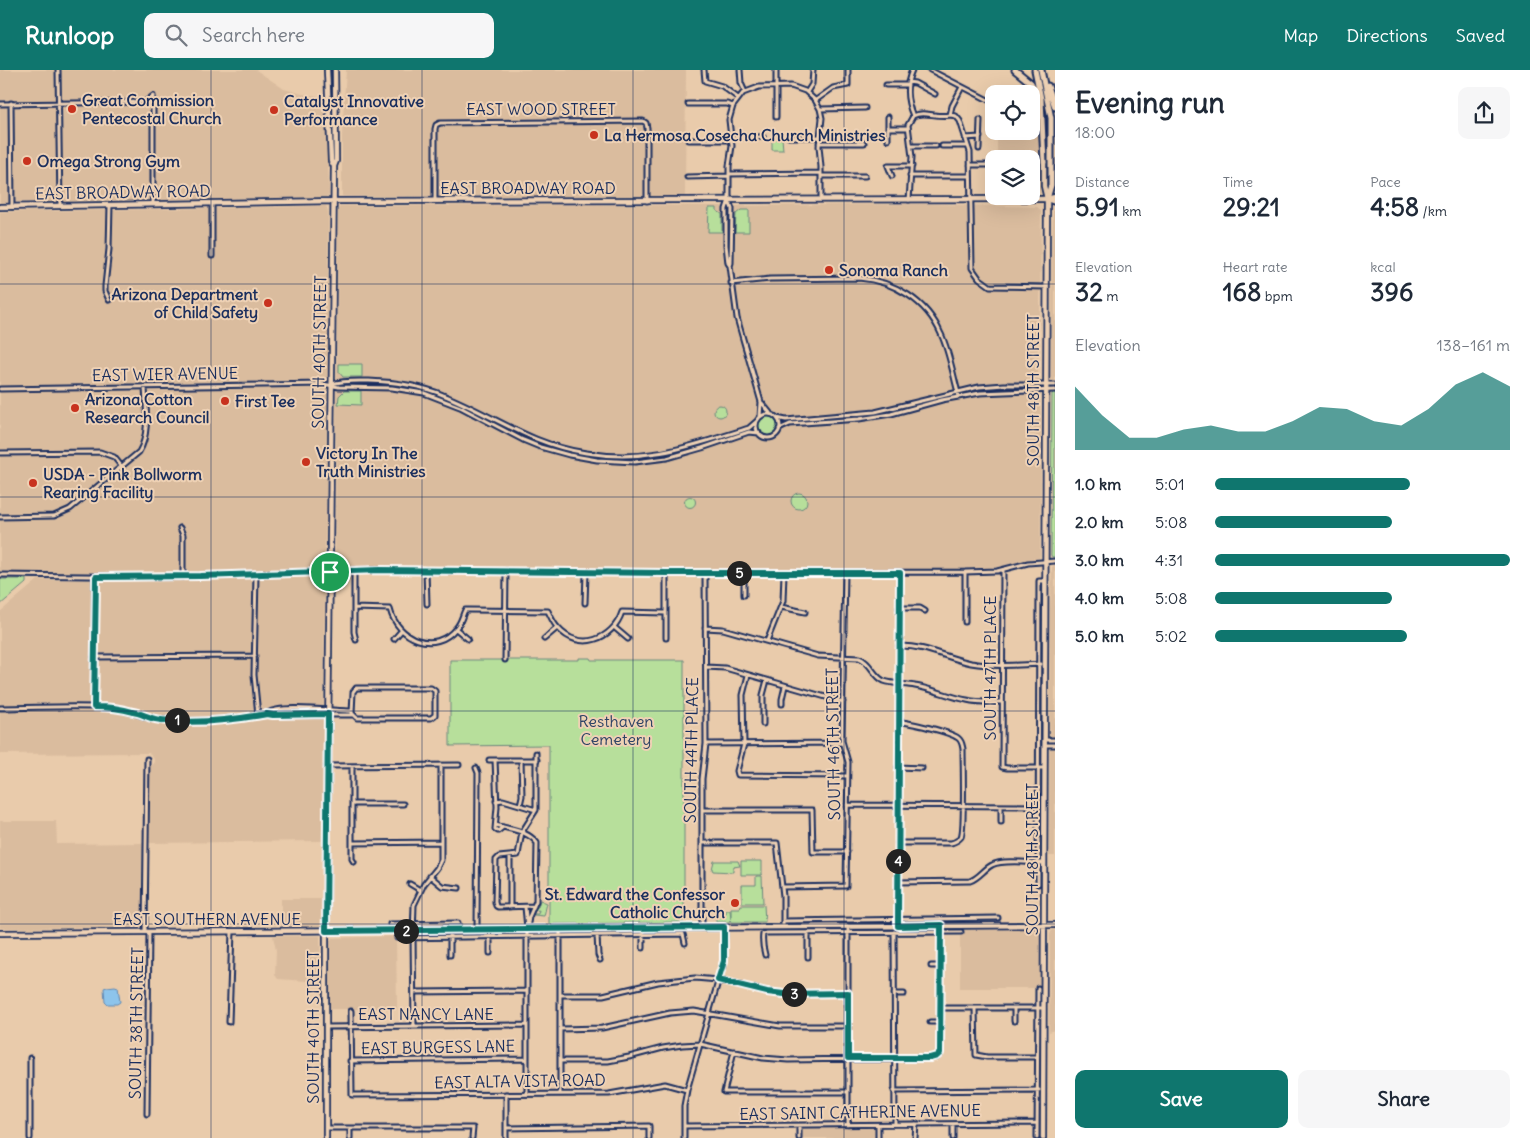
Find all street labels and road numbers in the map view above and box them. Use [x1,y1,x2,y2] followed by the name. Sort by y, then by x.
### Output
[466,99,616,119] street label: EAST WOOD STREET
[440,178,616,198] street label: EAST BROADWAY ROAD
[35,180,211,204] street label: EAST BROADWAY ROAD
[308,275,330,429] street label: SOUTH 40TH STREET
[1023,314,1043,466] street label: SOUTH 48TH STREET
[92,363,238,385] street label: EAST WIER AVENUE
[980,596,1000,740] street label: SOUTH 47TH PLACE
[822,668,844,820] street label: SOUTH 46TH STREET
[680,677,702,823] street label: SOUTH 44TH PLACE
[1022,783,1042,935] street label: SOUTH 48TH STREET
[113,909,301,929] street label: EAST SOUTHERN AVENUE
[125,947,147,1099] street label: SOUTH 38TH STREET
[303,950,323,1104] street label: SOUTH 40TH STREET
[358,1004,494,1024] street label: EAST NANCY LANE
[361,1036,515,1058] street label: EAST BURGESS LANE
[434,1070,606,1092] street label: EAST ALTA VISTA ROAD
[739,1100,981,1124] street label: EAST SAINT CATHERINE AVENUE

